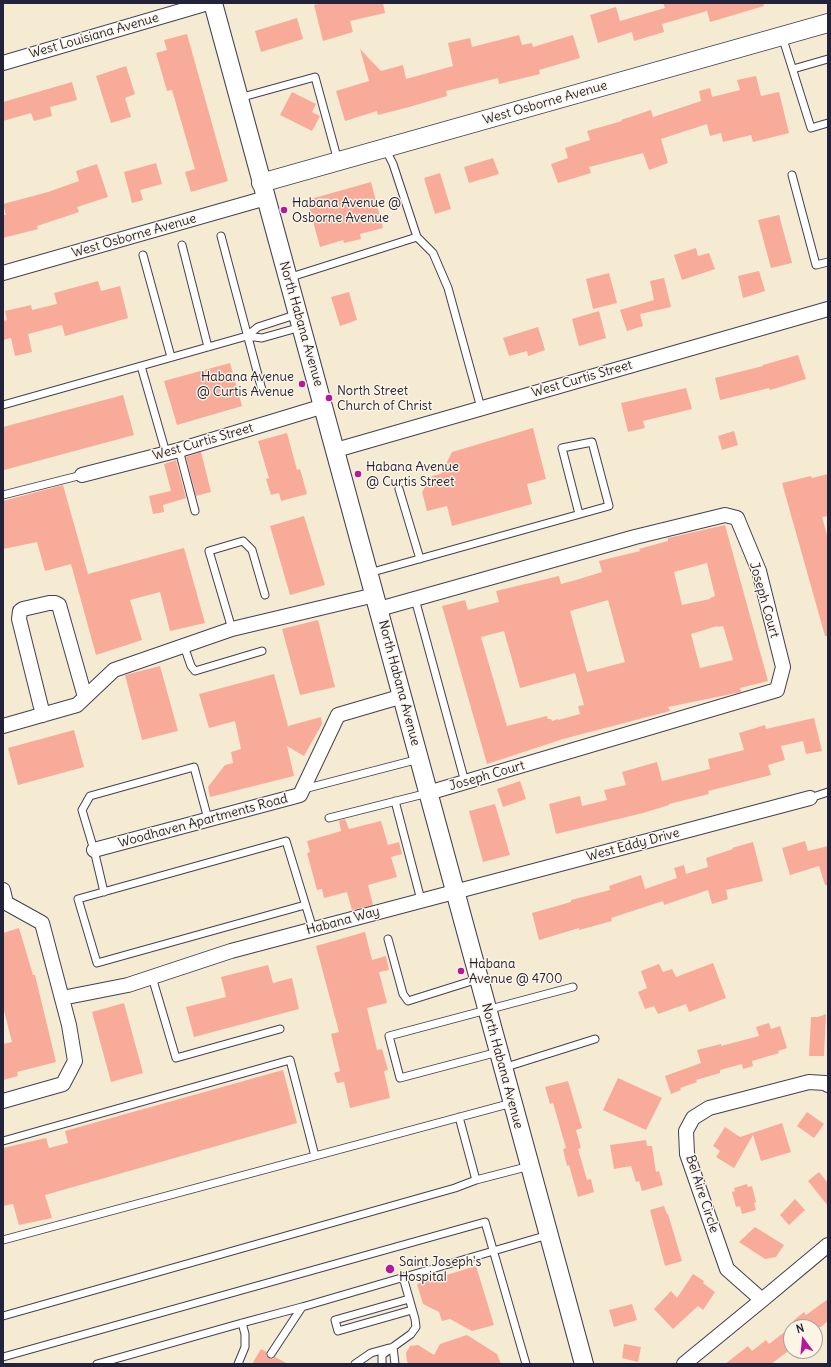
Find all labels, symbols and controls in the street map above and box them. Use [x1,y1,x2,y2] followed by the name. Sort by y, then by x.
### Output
[27,10,161,62] street label: West Louisiana Avenue
[481,78,609,128] street label: West Osborne Avenue
[292,195,401,226] place label: Habana Avenue @ Osborne Avenue
[279,205,289,215] marker: Habana Avenue @ Osborne Avenue
[70,211,198,261] street label: West Osborne Avenue
[276,260,326,388] street label: North Habana Avenue
[530,357,634,401] street label: West Curtis Street
[197,369,294,400] place label: Habana Avenue @ Curtis Avenue
[297,379,307,389] marker: Habana Avenue @ Curtis Avenue
[337,383,432,414] place label: North Street Church of Christ
[324,393,334,403] marker: North Street Church of Christ
[151,420,255,464] street label: West Curtis Street
[366,459,459,490] place label: Habana Avenue @ Curtis Street
[353,469,363,479] marker: Habana Avenue @ Curtis Street
[746,560,782,640] street label: Joseph Court
[375,618,423,748] street label: North Habana Avenue
[447,758,527,794] street label: Joseph Court
[116,791,290,851] street label: Woodhaven Apartments Road
[585,825,681,865] street label: West Eddy Drive
[305,904,381,938] street label: Habana Way
[469,956,563,987] place label: Habana Avenue @ 4700
[456,966,466,976] marker: Habana Avenue @ 4700
[478,1001,526,1131] street label: North Habana Avenue
[682,1153,722,1235] street label: Bel Aire Circle
[399,1254,481,1285] place label: Saint Joseph's Hospital
[384,1263,396,1275] marker: Saint Joseph's Hospital
[783,1319,823,1359] north arrow
[794,1321,806,1336] text: N

